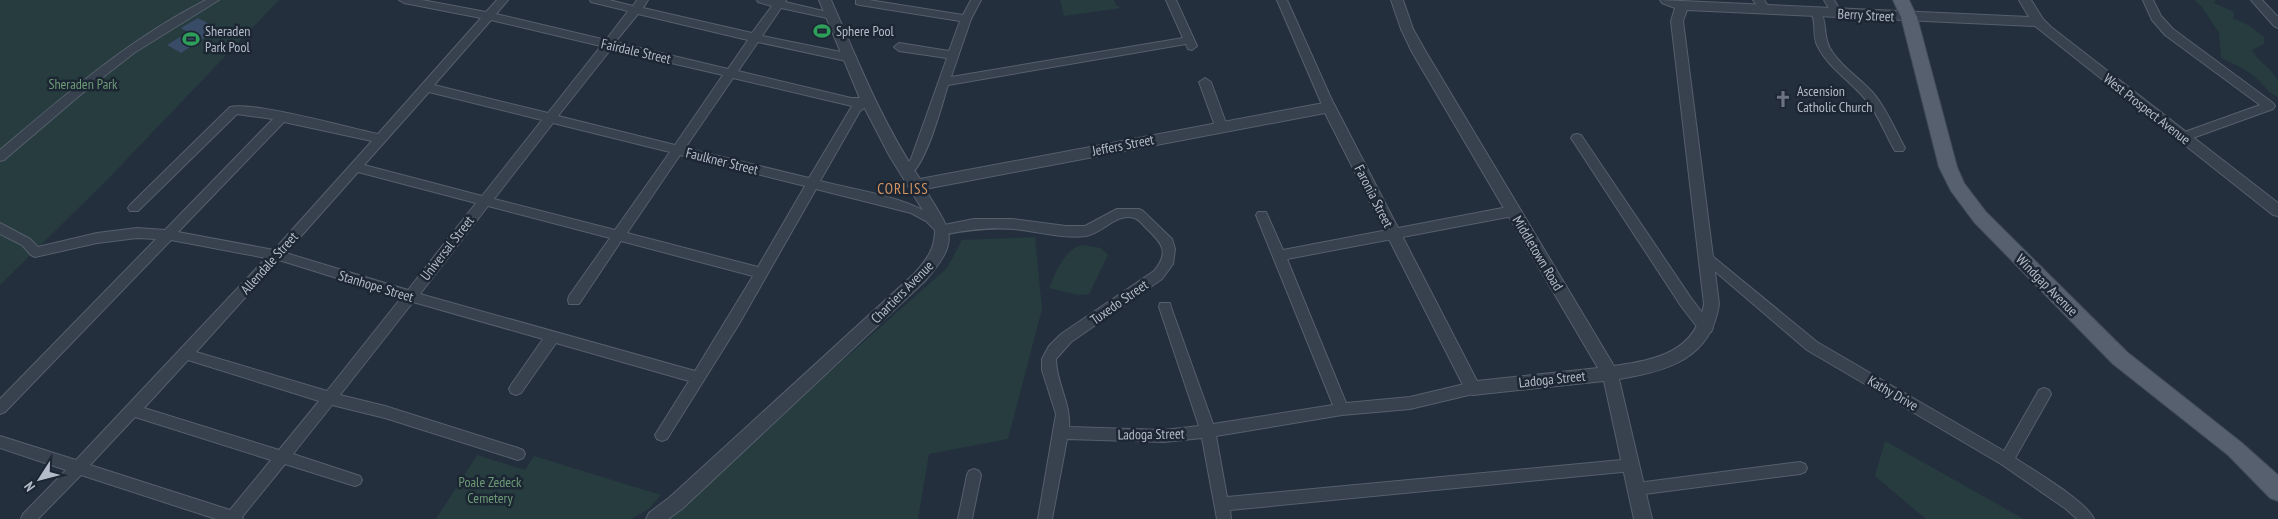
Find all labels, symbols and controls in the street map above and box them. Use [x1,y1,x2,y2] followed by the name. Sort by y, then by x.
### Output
[1837,5,1895,25] street label: Berry Street
[812,21,832,41] sports icon: Sphere Pool
[205,22,250,56] place label: Sheraden Park Pool
[836,22,895,40] place label: Sphere Pool
[181,29,201,49] sports icon: Sheraden Park Pool
[599,34,673,68] street label: Fairdale Street
[2100,69,2194,149] street label: West Prospect Avenue
[48,75,118,93] park label: Sheraden Park
[1797,82,1873,116] place label: Ascension Catholic Church
[1773,89,1793,109] church icon: Ascension Catholic Church
[1090,130,1156,160] street label: Jeffers Street
[684,143,760,179] street label: Faulkner Street
[1351,162,1398,231] street label: Faronia Street
[877,179,929,198] district label: CORLISS
[416,212,478,284] street label: Universal Street
[1509,212,1567,294] street label: Middletown Road
[236,228,302,298] street label: Allendale Street
[2012,250,2082,320] street label: Windgap Avenue
[867,257,937,327] street label: Chartiers Avenue
[336,266,416,306] street label: Stanhope Street
[1087,275,1152,328] street label: Tuxedo Street
[1518,367,1586,391] street label: Ladoga Street
[1864,371,1922,415] street label: Kathy Drive
[1117,424,1185,444] street label: Ladoga Street
[15,454,65,504] north arrow
[459,473,522,507] park label: Poale Zedeck Cemetery
[20,478,39,495] text: N

